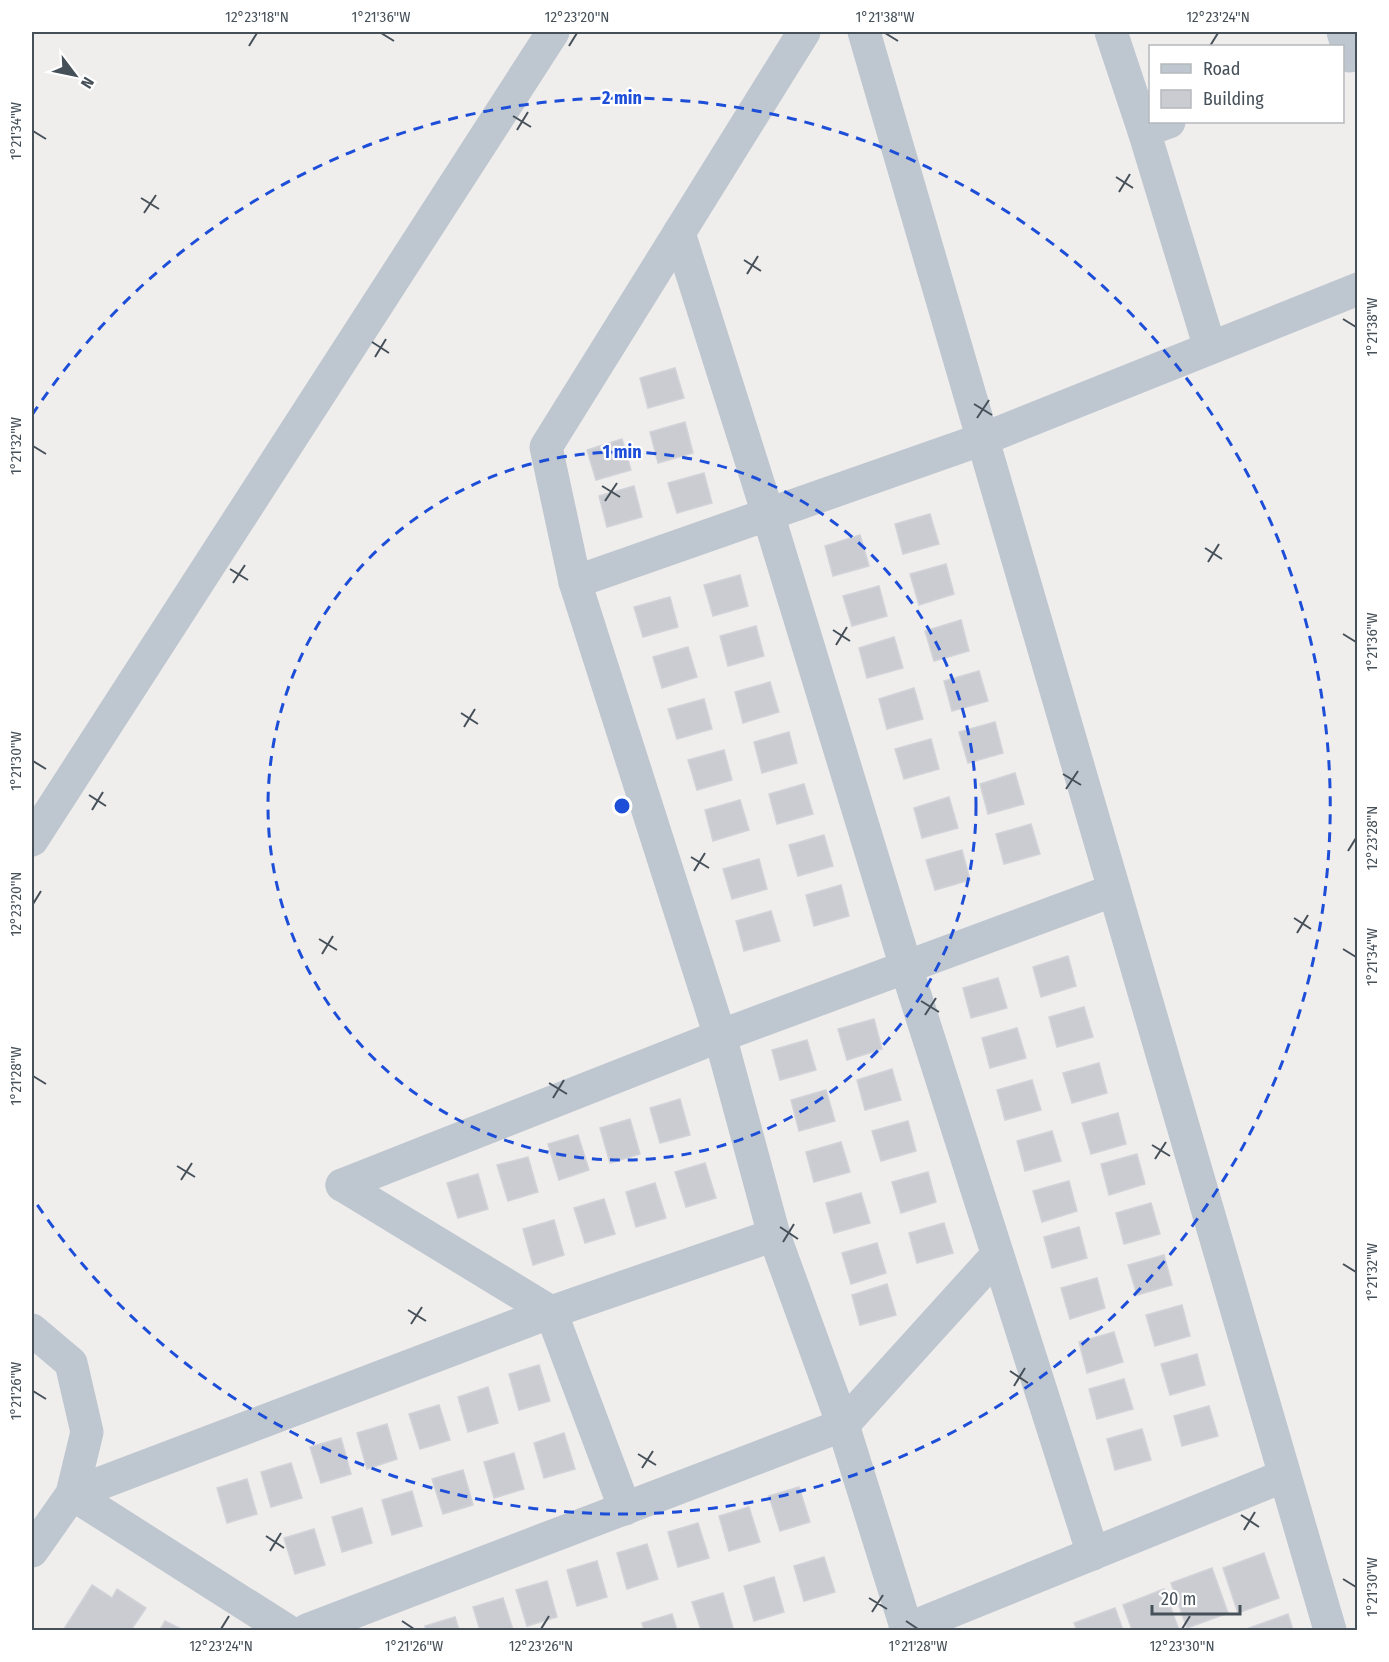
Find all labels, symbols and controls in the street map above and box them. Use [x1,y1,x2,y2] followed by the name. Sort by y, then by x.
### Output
[225,8,289,26] text: 12°23'18"N
[352,8,410,26] text: 1°21'36"W
[545,8,609,26] text: 12°23'20"N
[856,8,915,26] text: 1°21'38"W
[1186,8,1250,26] text: 12°23'24"N
[45,45,105,105] north arrow
[1149,45,1344,123] legend
[1203,58,1240,80] text: Road
[77,74,98,92] text: N
[601,87,642,109] text: 2 min
[1203,88,1264,110] text: Building
[7,102,25,160] text: 1°21'34"W
[1363,298,1381,357] text: 1°21'38"W
[7,417,25,475] text: 1°21'32"W
[602,441,642,463] text: 1 min
[1363,613,1381,671] text: 1°21'36"W
[7,731,25,791] text: 1°21'30"W
[612,796,632,816] centre of rings
[1363,806,1381,870] text: 12°23'28"N
[7,872,25,936] text: 12°23'20"N
[1363,928,1381,986] text: 1°21'34"W
[7,1047,25,1105] text: 1°21'28"W
[1363,1243,1381,1301] text: 1°21'32"W
[7,1362,25,1420] text: 1°21'26"W
[1363,1557,1381,1617] text: 1°21'30"W
[1152,1578,1240,1616] scale bar
[1161,1588,1196,1610] text: 20 m
[189,1637,253,1655] text: 12°23'24"N
[385,1637,443,1655] text: 1°21'26"W
[509,1637,573,1655] text: 12°23'26"N
[889,1637,947,1655] text: 1°21'28"W
[1149,1637,1215,1655] text: 12°23'30"N

